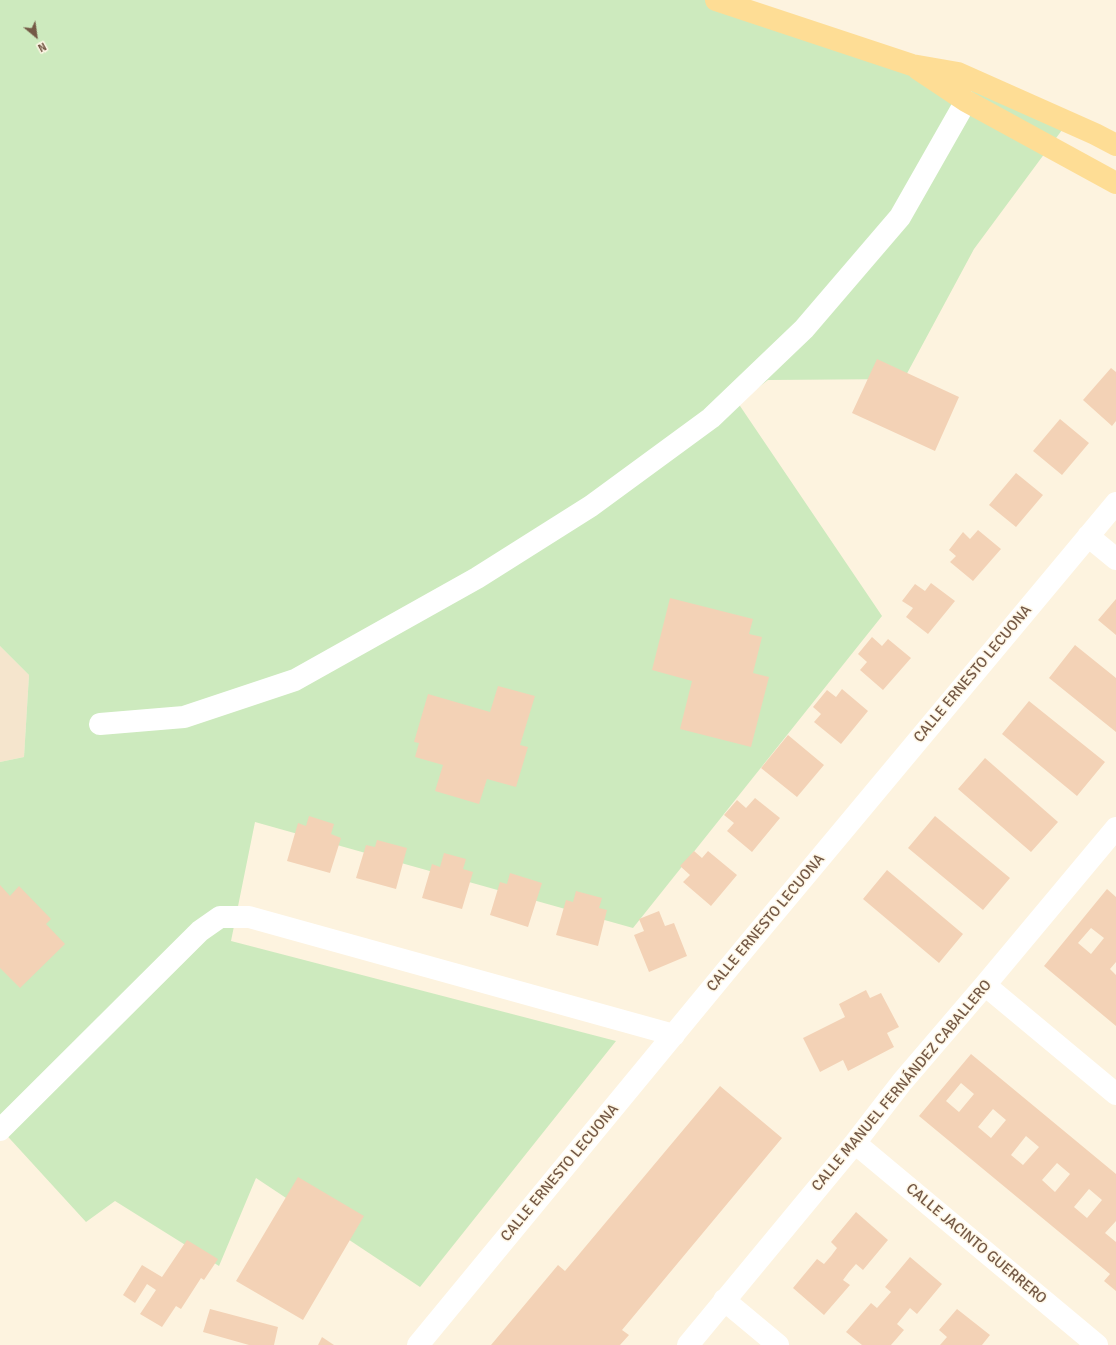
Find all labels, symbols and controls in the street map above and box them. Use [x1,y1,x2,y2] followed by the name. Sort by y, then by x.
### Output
[16,16,56,56] north arrow
[36,39,49,54] text: N
[910,602,1036,746] street label: CALLE ERNESTO LECUONA
[703,851,829,995] street label: CALLE ERNESTO LECUONA
[808,977,996,1195] street label: CALLE MANUEL FERNÁNDEZ CABALLERO
[497,1101,623,1245] street label: CALLE ERNESTO LECUONA
[902,1180,1050,1308] street label: CALLE JACINTO GUERRERO

